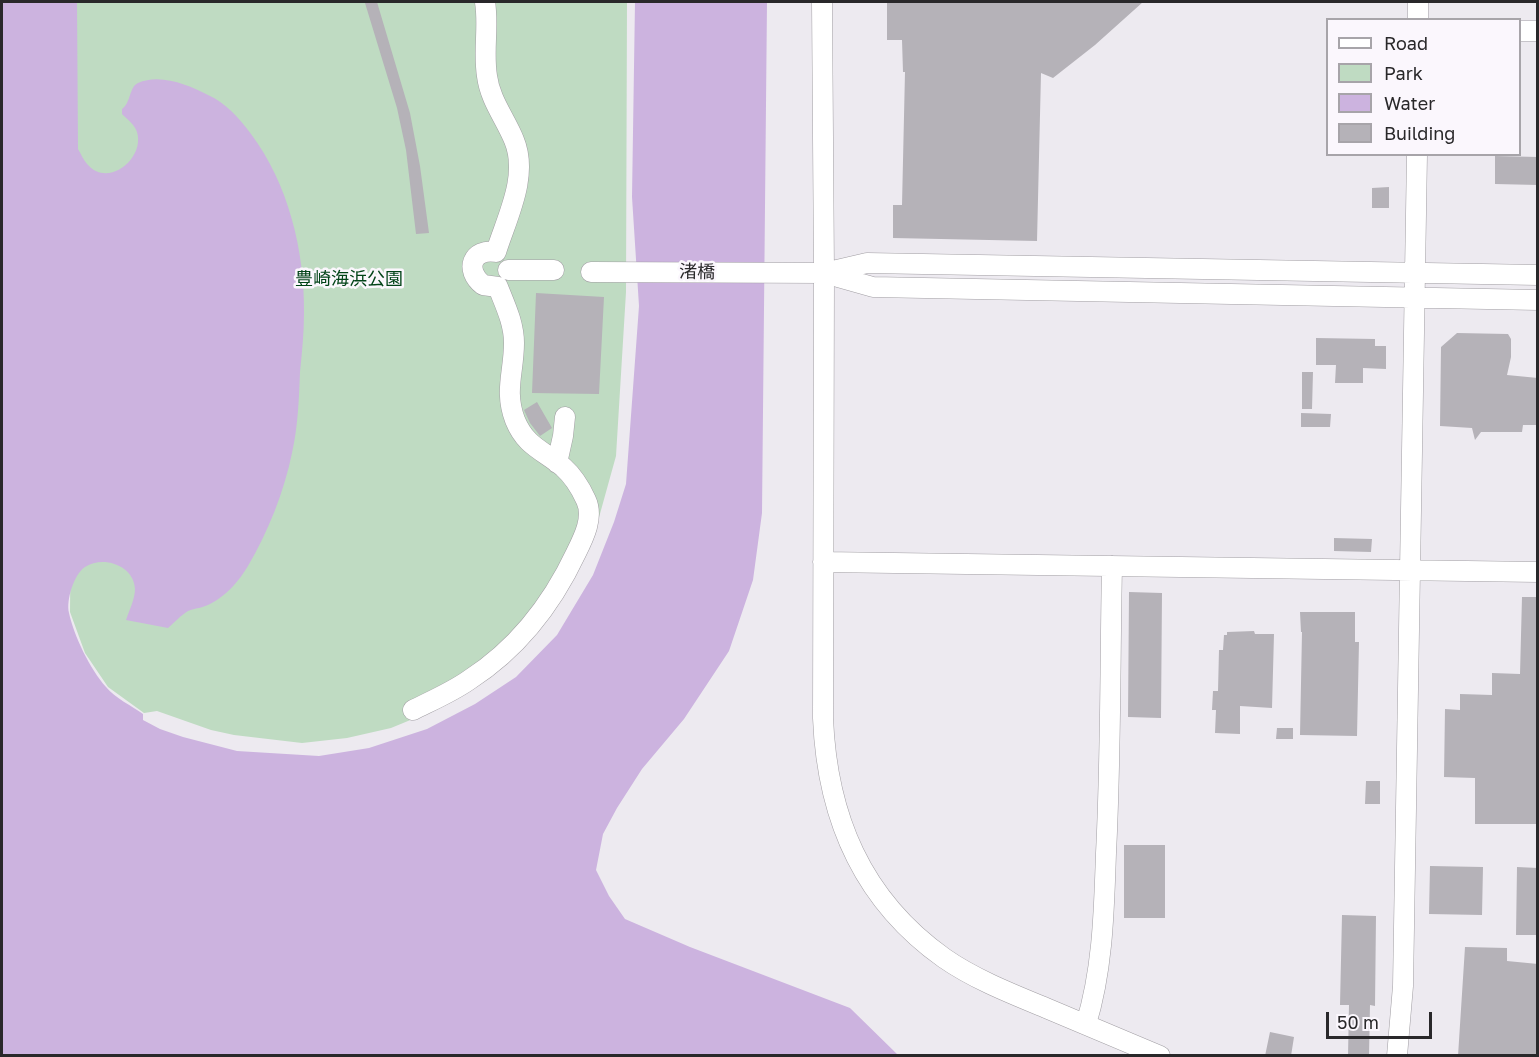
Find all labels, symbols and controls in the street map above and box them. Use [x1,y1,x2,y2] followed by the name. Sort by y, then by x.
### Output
[1326,18,1521,156] legend
[1384,32,1428,54] text: Road
[1384,62,1423,84] text: Park
[1384,92,1435,114] text: Water
[1384,122,1455,144] text: Building
[679,261,715,283] street label: 渚橋
[295,268,403,290] park label: 豊崎海浜公園
[1329,1000,1436,1038] scale bar
[1337,1011,1379,1033] text: 50 m

